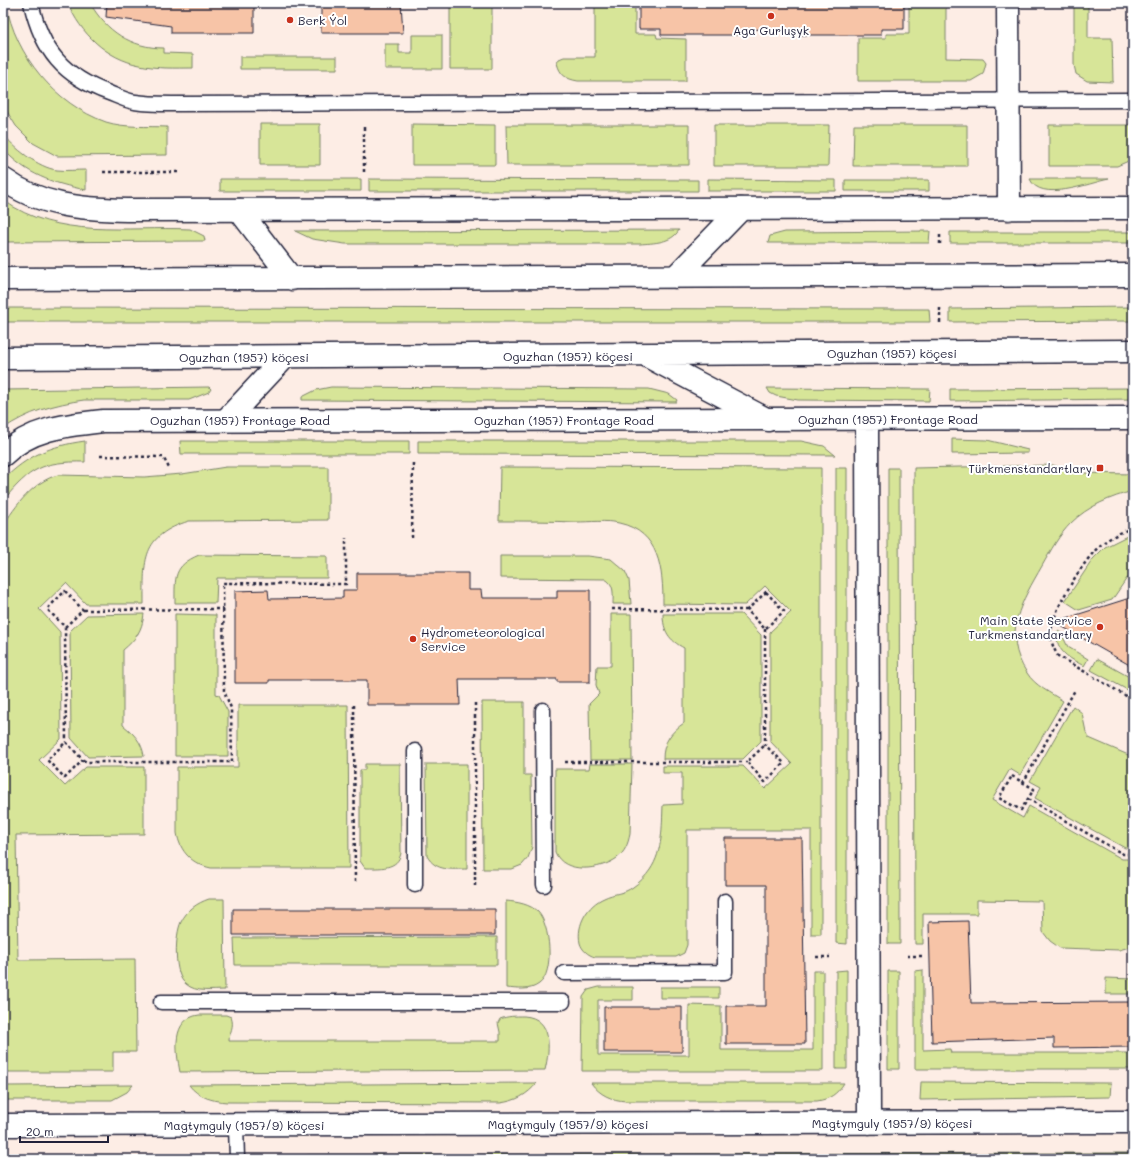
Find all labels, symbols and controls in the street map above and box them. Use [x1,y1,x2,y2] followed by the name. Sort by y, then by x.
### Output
[766,11,776,21] marker: Aga Gurluşyk
[298,12,347,28] place label: Berk Ýol
[285,15,295,25] marker: Berk Ýol
[733,22,809,38] place label: Aga Gurluşyk
[827,345,957,361] street label: Oguzhan (1957) köçesi
[503,348,633,364] street label: Oguzhan (1957) köçesi
[179,349,309,365] street label: Oguzhan (1957) köçesi
[798,411,978,427] street label: Oguzhan (1957) Frontage Road
[150,412,330,428] street label: Oguzhan (1957) Frontage Road
[474,412,654,428] street label: Oguzhan (1957) Frontage Road
[968,460,1092,476] place label: Türkmenstandartlary
[1095,463,1105,473] marker: Türkmenstandartlary
[968,612,1092,642] place label: Main State Service Turkmenstandartlary
[1095,622,1105,632] marker: Main State Service Turkmenstandartlary
[421,624,545,654] place label: Hydrometeorological Service
[408,634,418,644] marker: Hydrometeorological Service
[812,1115,972,1131] street label: Magtymguly (1957/9) köçesi
[488,1116,648,1132] street label: Magtymguly (1957/9) köçesi
[164,1117,324,1133] street label: Magtymguly (1957/9) köçesi
[20,1118,108,1144] scale bar
[26,1123,54,1139] text: 20 m

